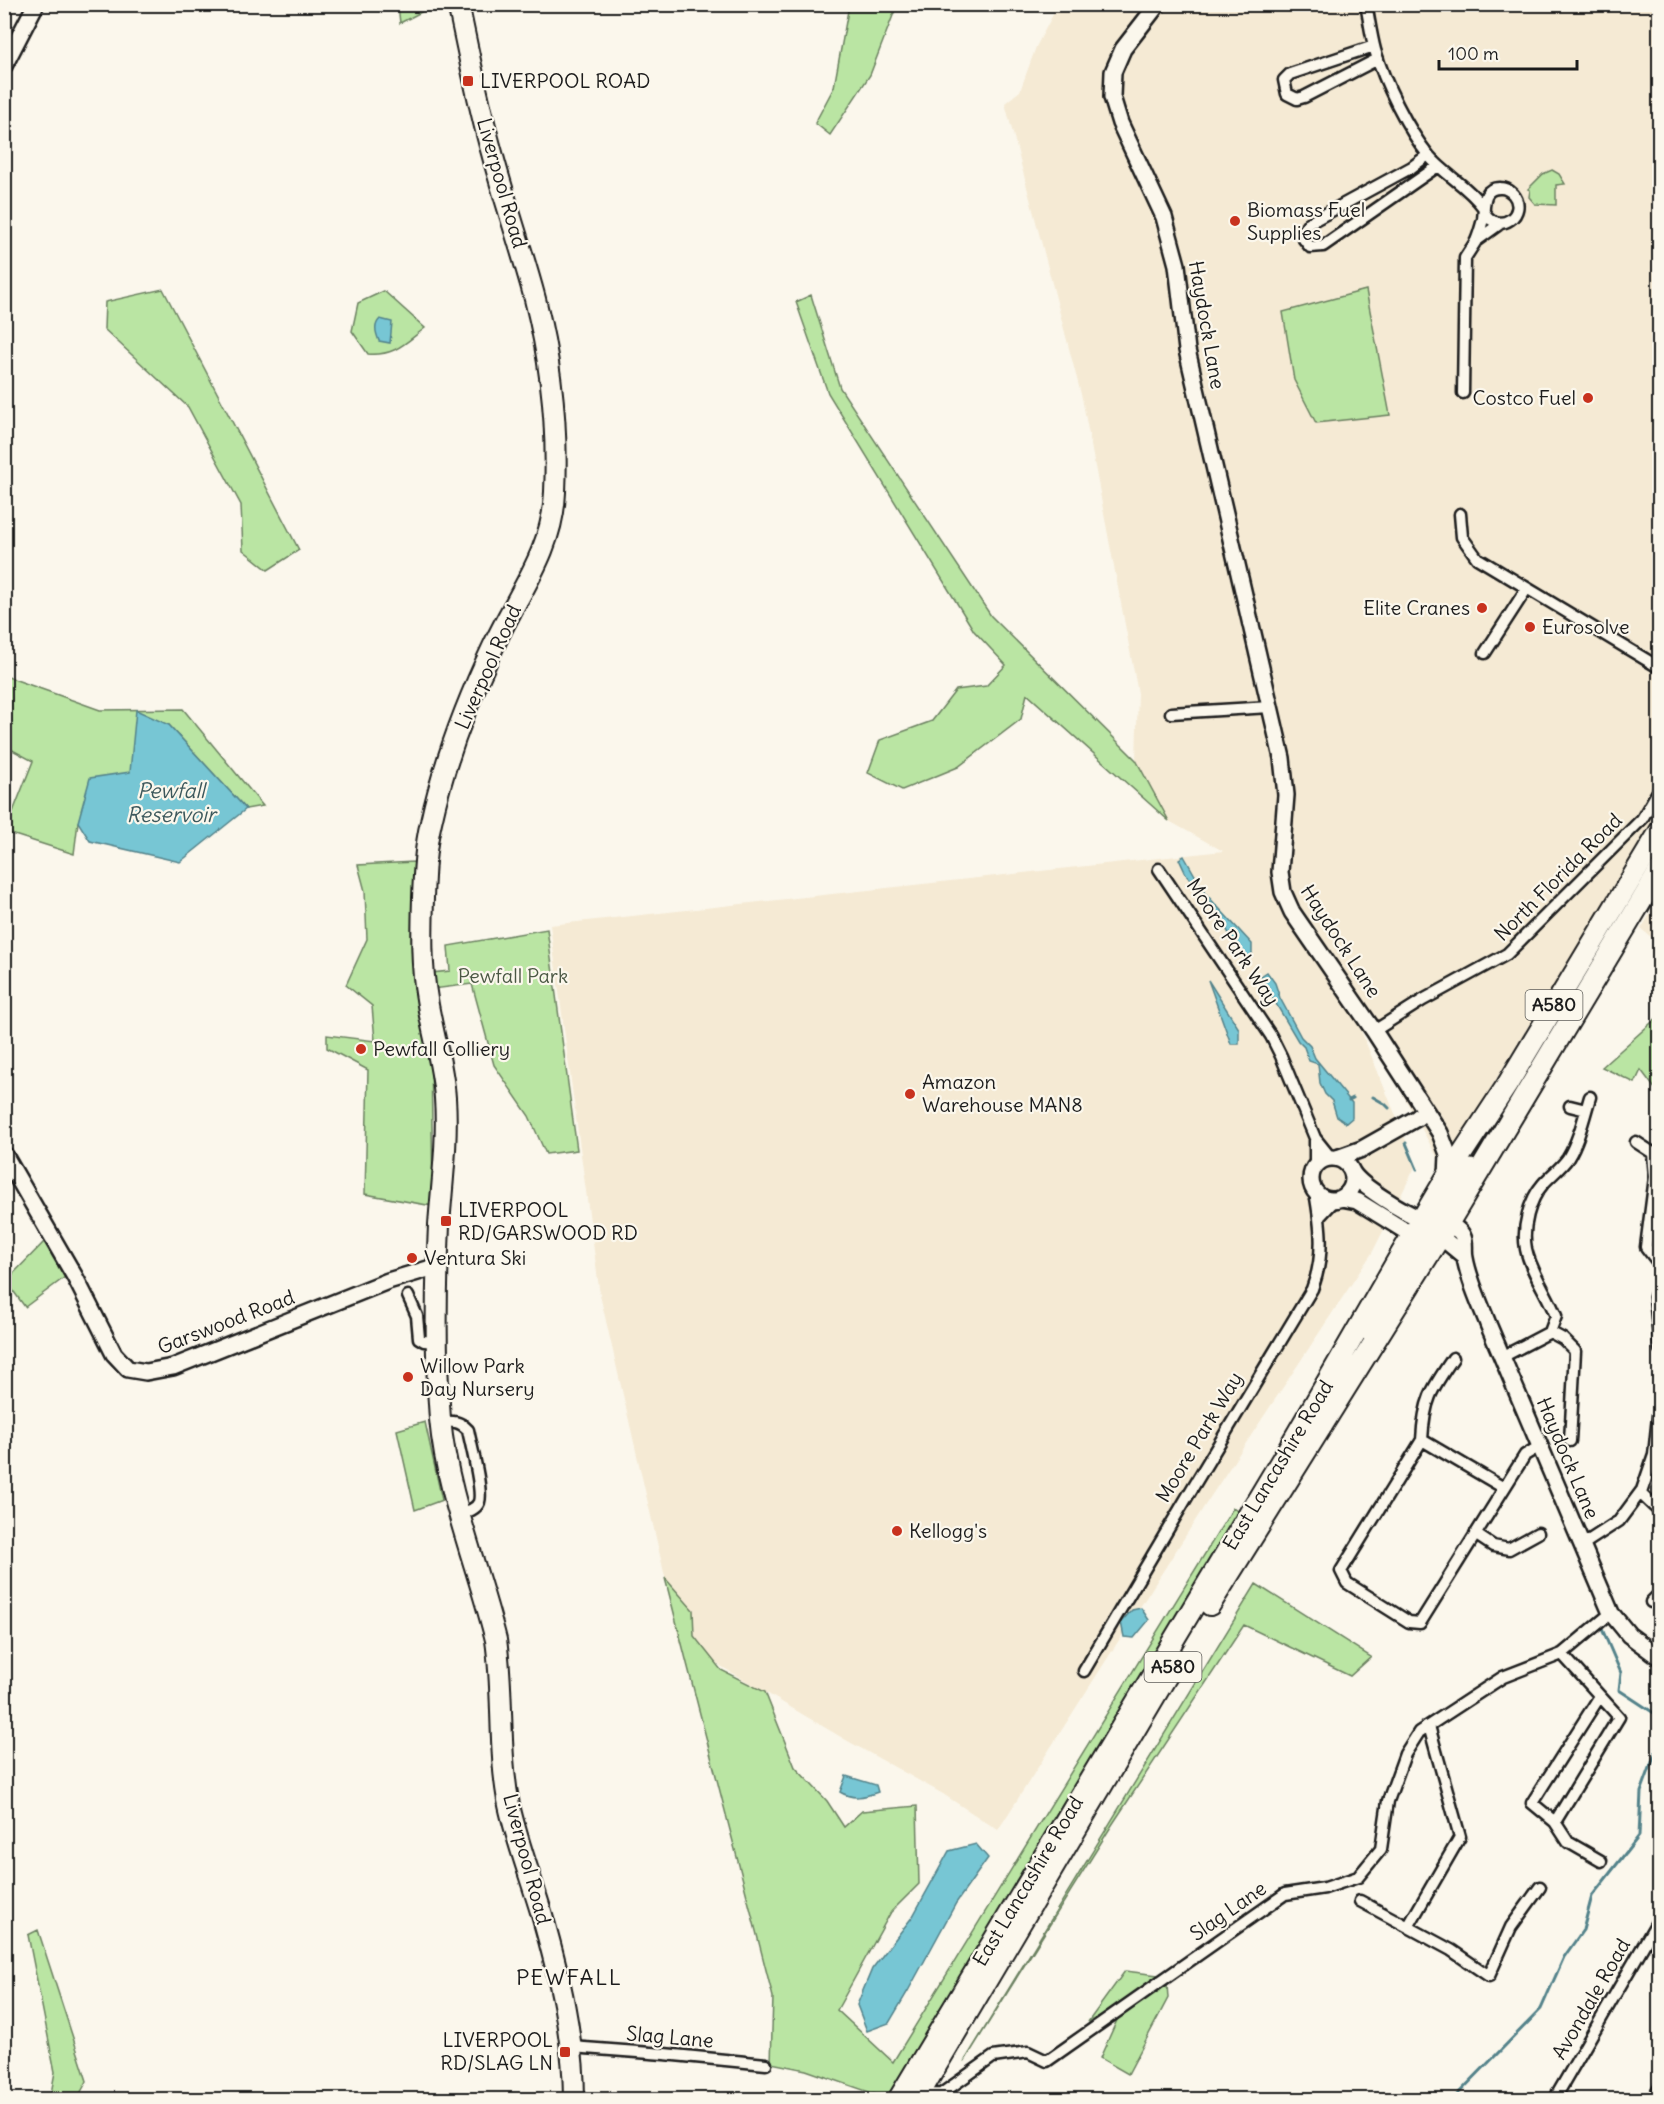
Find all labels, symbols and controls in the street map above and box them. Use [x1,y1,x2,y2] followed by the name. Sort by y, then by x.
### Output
[1439,33,1577,71] scale bar
[1448,42,1499,65] text: 100 m
[480,68,650,93] place label: LIVERPOOL ROAD
[461,74,475,88] marker: LIVERPOOL ROAD
[472,115,533,251] street label: Liverpool Road
[1247,197,1365,245] place label: Biomass Fuel Supplies
[1228,214,1242,228] marker: Biomass Fuel Supplies
[1184,259,1231,391] street label: Haydock Lane
[1473,385,1576,410] place label: Costco Fuel
[1581,391,1595,405] marker: Costco Fuel
[1363,595,1470,620] place label: Elite Cranes
[449,600,526,733] street label: Liverpool Road
[1475,601,1489,615] marker: Elite Cranes
[1542,614,1630,639] place label: Eurosolve
[1523,620,1537,634] marker: Eurosolve
[127,777,218,828] water label: Pewfall Reservoir
[1488,807,1627,946] street label: North Florida Road
[1182,873,1285,1010] street label: Moore Park Way
[1296,880,1387,1002] street label: Haydock Lane
[458,963,568,988] park label: Pewfall Park
[1526,990,1582,1020] road number: A580
[373,1036,510,1061] place label: Pewfall Colliery
[354,1042,368,1056] marker: Pewfall Colliery
[922,1069,1083,1117] place label: Amazon Warehouse MAN8
[903,1087,917,1101] marker: Amazon Warehouse MAN8
[458,1197,638,1245] place label: LIVERPOOL RD/GARSWOOD RD
[439,1214,453,1228] marker: LIVERPOOL RD/GARSWOOD RD
[424,1245,526,1270] place label: Ventura Ski
[405,1251,419,1265] marker: Ventura Ski
[154,1284,298,1359] street label: Garswood Road
[420,1353,535,1401] place label: Willow Park Day Nursery
[1150,1367,1247,1507] street label: Moore Park Way
[401,1370,415,1384] marker: Willow Park Day Nursery
[1217,1375,1338,1554] street label: East Lancashire Road
[1532,1393,1605,1522] street label: Haydock Lane
[909,1518,987,1543] place label: Kellogg's
[890,1524,904,1538] marker: Kellogg's
[1144,1652,1202,1682] road number: A580
[498,1791,557,1927] street label: Liverpool Road
[967,1791,1088,1970] street label: East Lancashire Road
[1185,1875,1271,1946] street label: Slag Lane
[1546,1934,1635,2064] street label: Avondale Road
[516,1963,622,1991] district label: PEWFALL
[625,2020,715,2053] street label: Slag Lane
[440,2027,553,2075] place label: LIVERPOOL RD/SLAG LN
[558,2045,572,2059] marker: LIVERPOOL RD/SLAG LN

